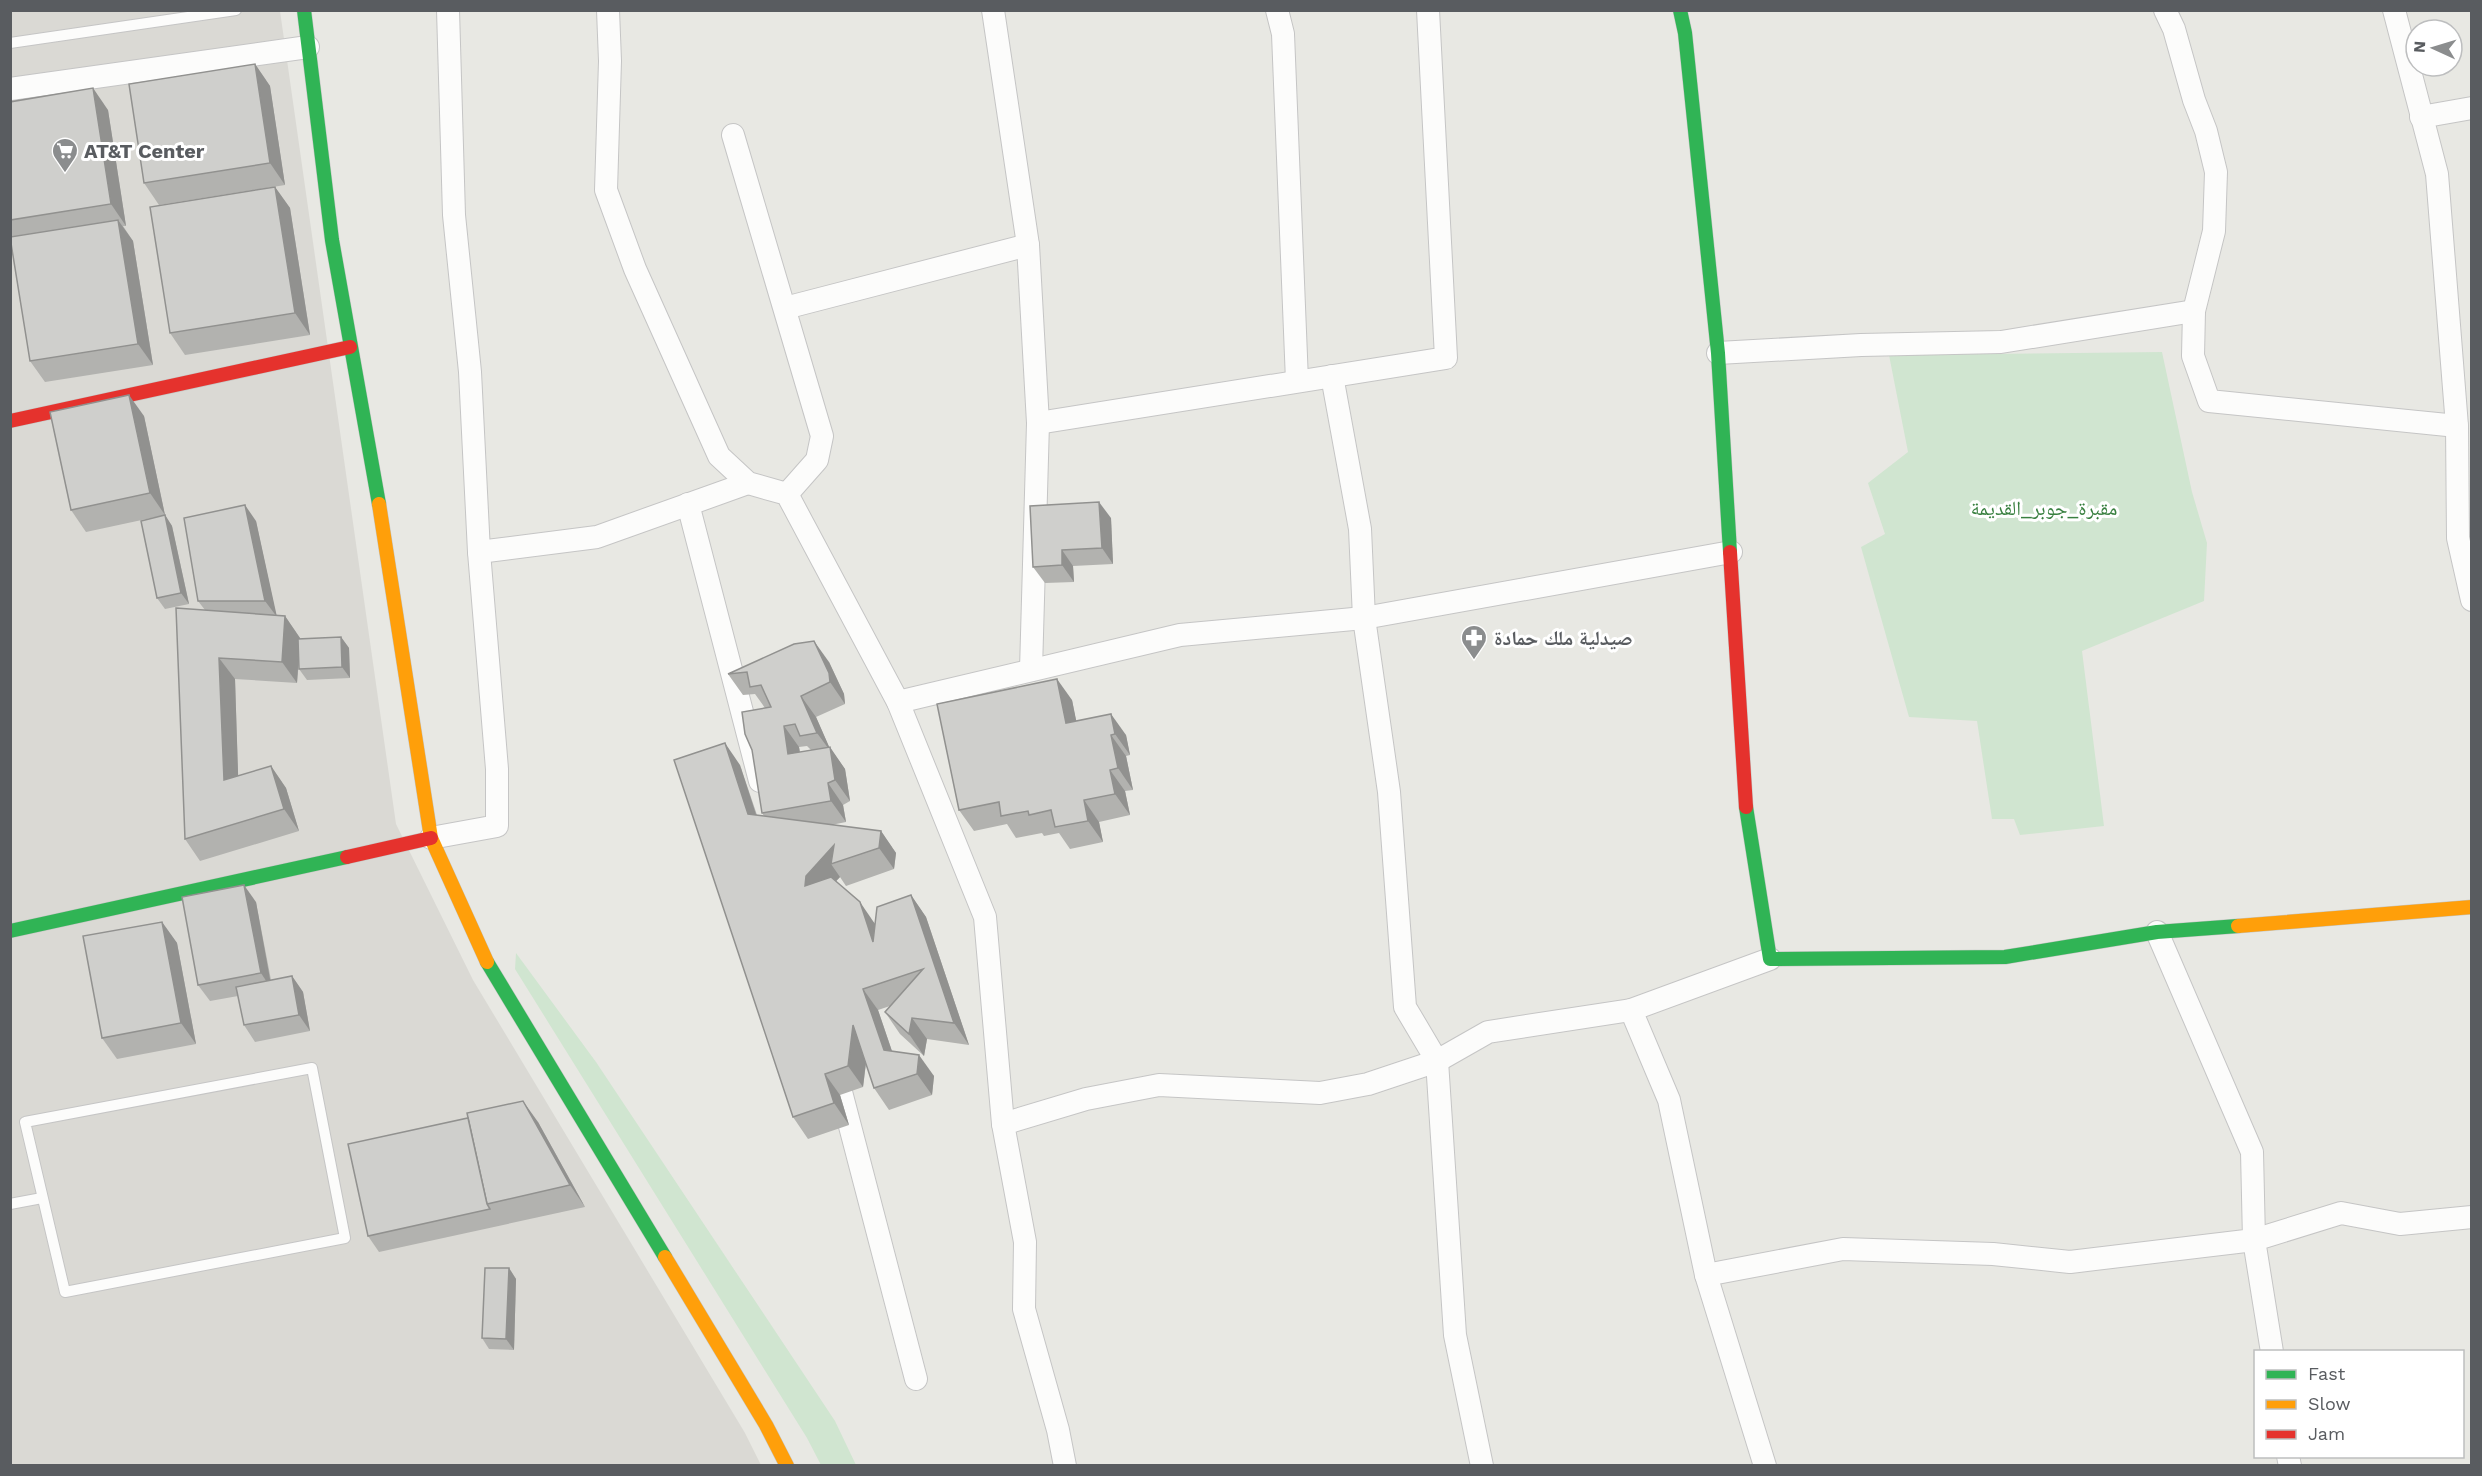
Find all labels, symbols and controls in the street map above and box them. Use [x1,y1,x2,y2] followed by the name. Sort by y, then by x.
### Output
[2404,18,2464,78] north arrow
[2410,40,2429,54] text: N
[50,136,80,174] supermarket icon: AT&T Center
[84,139,205,163] place label: AT&T Center
[1971,496,2117,520] park label: مقبرة_جوبر_القديمة
[1459,623,1489,661] pharmacy icon: صيدلية ملك حمادة
[1494,626,1633,650] place label: صيدلية ملك حمادة
[2254,1350,2464,1458] legend
[2308,1363,2346,1384] text: Fast
[2308,1393,2351,1414] text: Slow
[2308,1423,2345,1444] text: Jam

